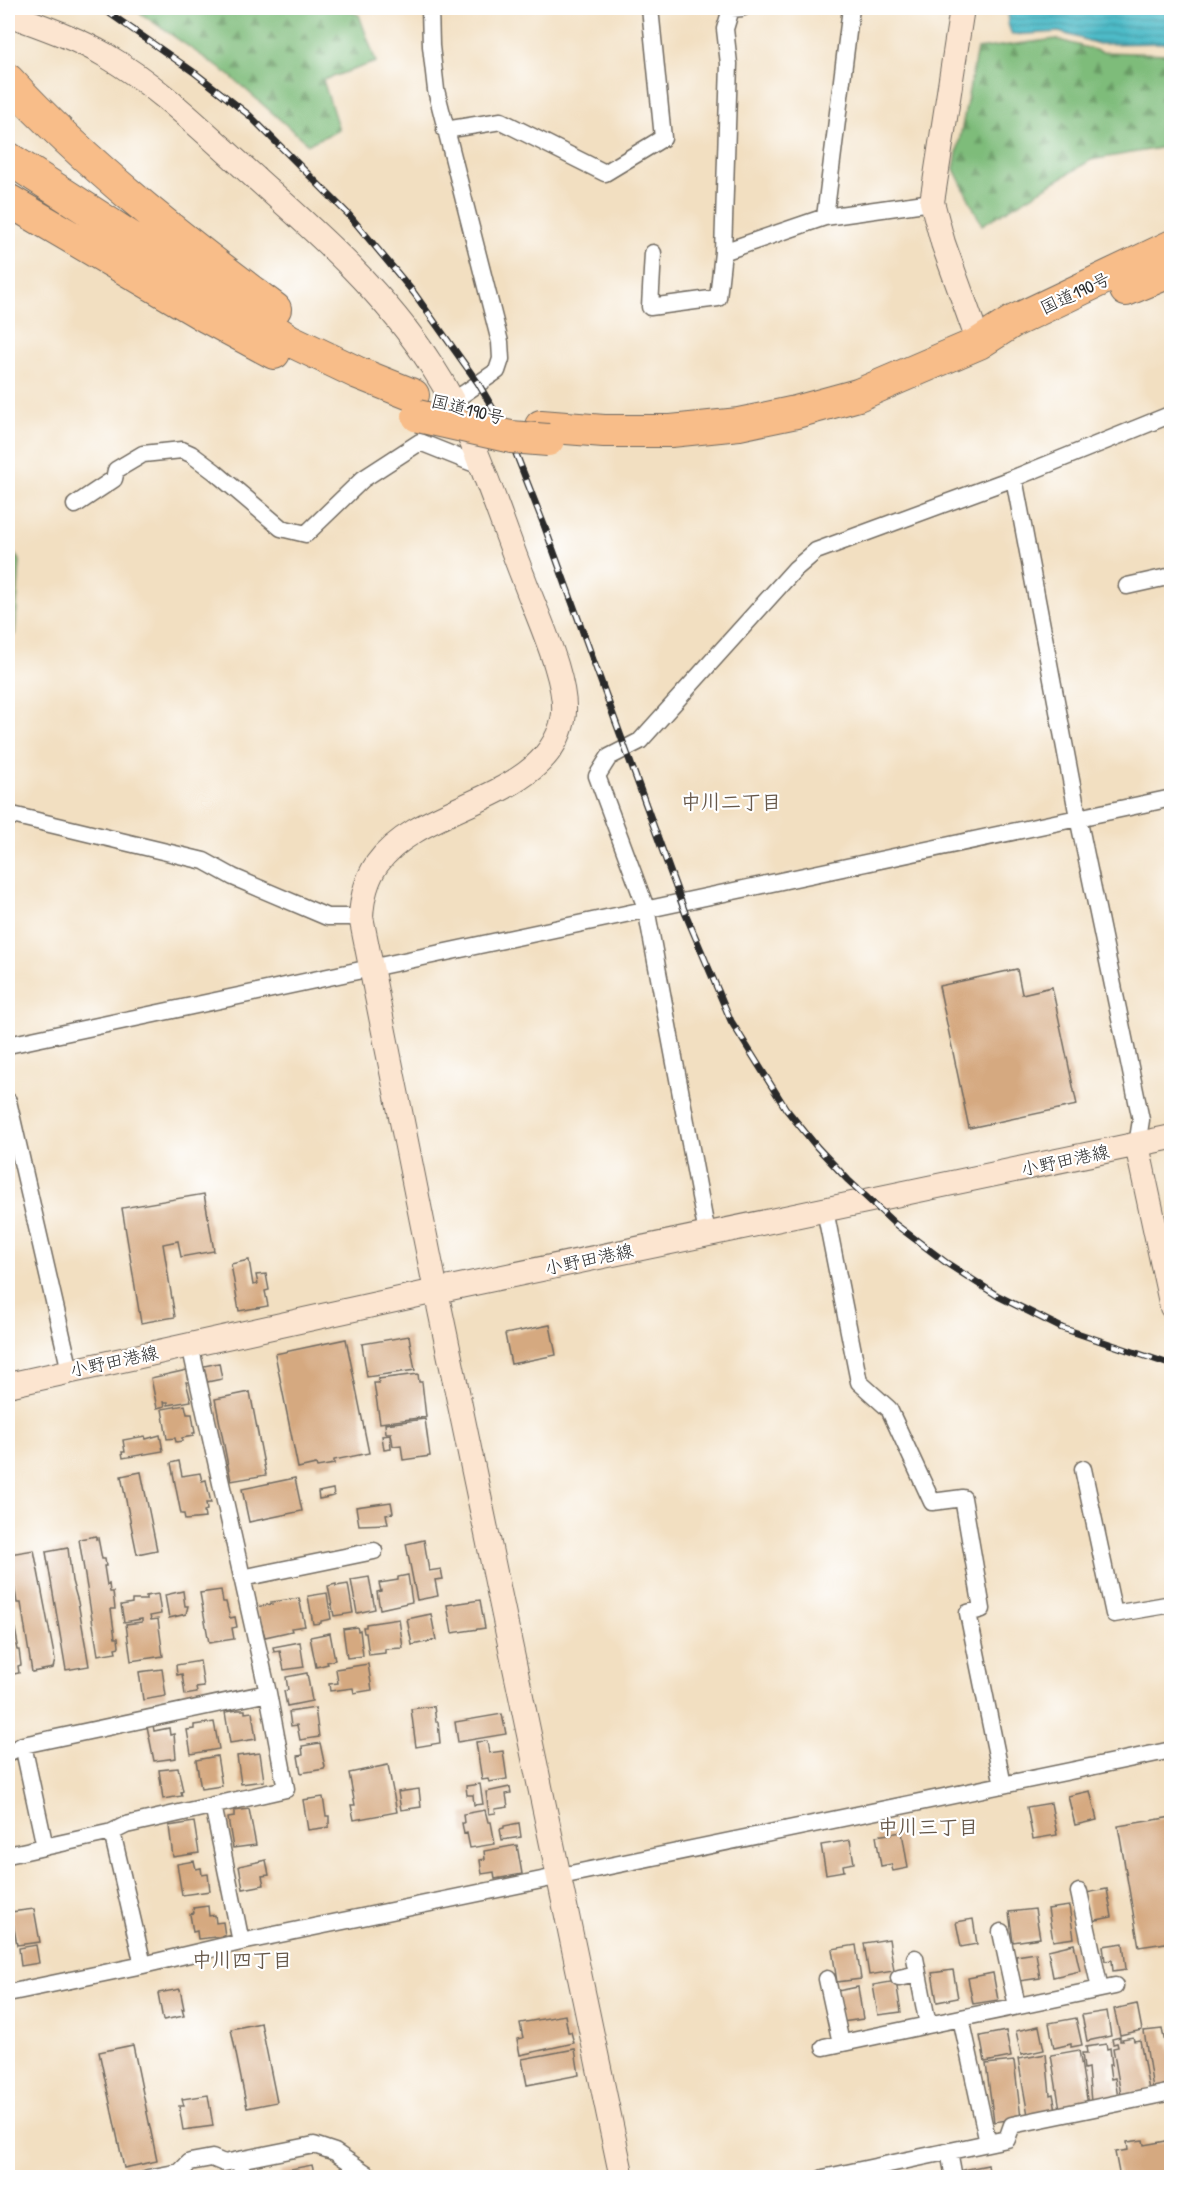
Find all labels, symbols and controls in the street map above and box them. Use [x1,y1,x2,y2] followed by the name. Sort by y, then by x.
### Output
[1036,266,1114,320] street label: 国道190号
[428,388,508,430] street label: 国道190号
[681,788,781,815] district label: 中川二丁目
[1018,1138,1112,1182] street label: 小野田港線
[542,1237,636,1281] street label: 小野田港線
[67,1339,161,1383] street label: 小野田港線
[878,1813,978,1840] district label: 中川三丁目
[192,1946,292,1973] district label: 中川四丁目

